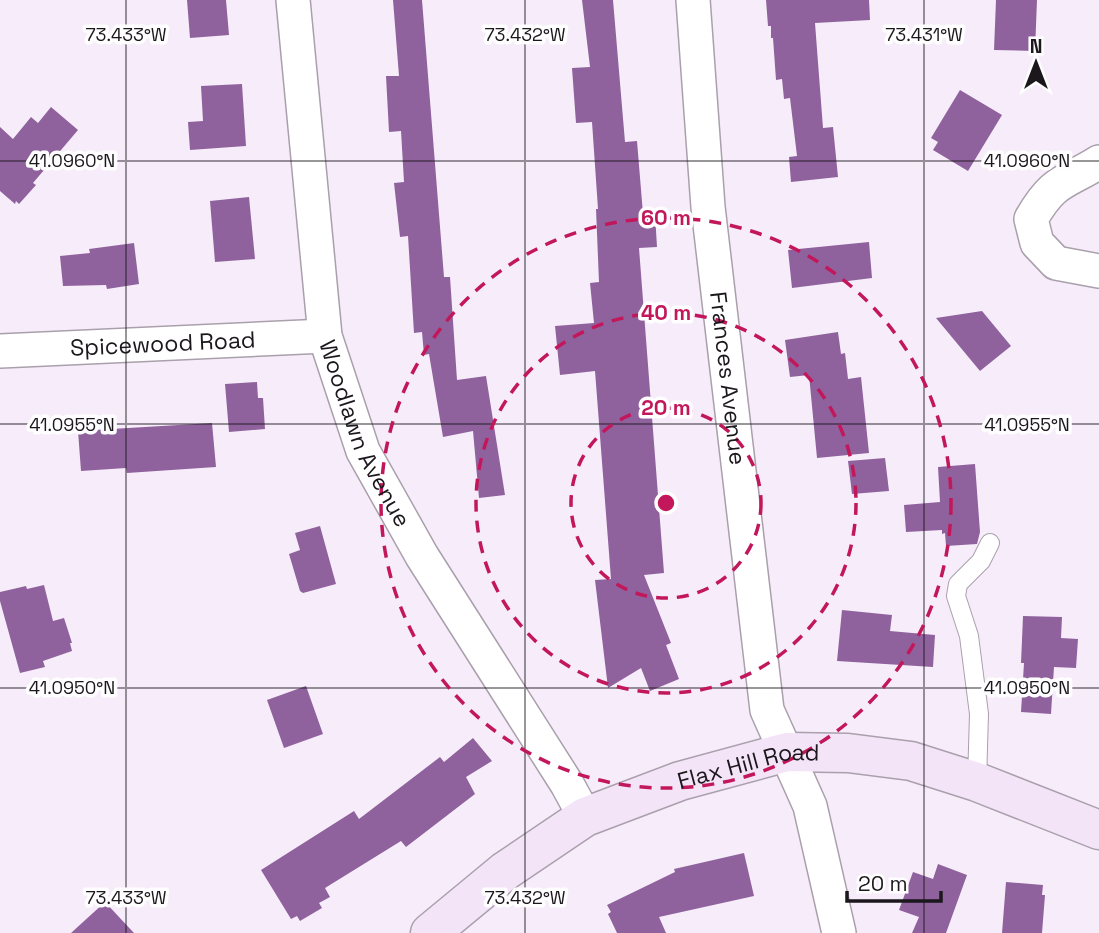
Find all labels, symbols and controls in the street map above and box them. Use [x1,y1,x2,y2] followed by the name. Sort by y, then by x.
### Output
[85,23,167,46] text: 73.433°W
[484,23,566,46] text: 73.432°W
[885,23,963,46] text: 73.431°W
[1001,28,1071,98] north arrow
[1030,34,1042,59] text: N
[29,149,115,172] text: 41.0960°N
[984,149,1070,172] text: 41.0960°N
[641,204,691,231] text: 60 m
[703,290,753,467] street label: Frances Avenue
[641,299,691,326] text: 40 m
[69,324,256,363] street label: Spicewood Road
[312,336,418,532] street label: Woodlawn Avenue
[641,394,691,421] text: 20 m
[29,413,115,436] text: 41.0955°N
[984,413,1070,436] text: 41.0955°N
[654,491,678,515] centre of rings
[29,676,115,699] text: 41.0950°N
[984,676,1070,699] text: 41.0950°N
[674,736,820,796] street label: Flax Hill Road
[847,860,942,904] scale bar
[858,870,908,897] text: 20 m
[85,886,167,909] text: 73.433°W
[484,886,566,909] text: 73.432°W

